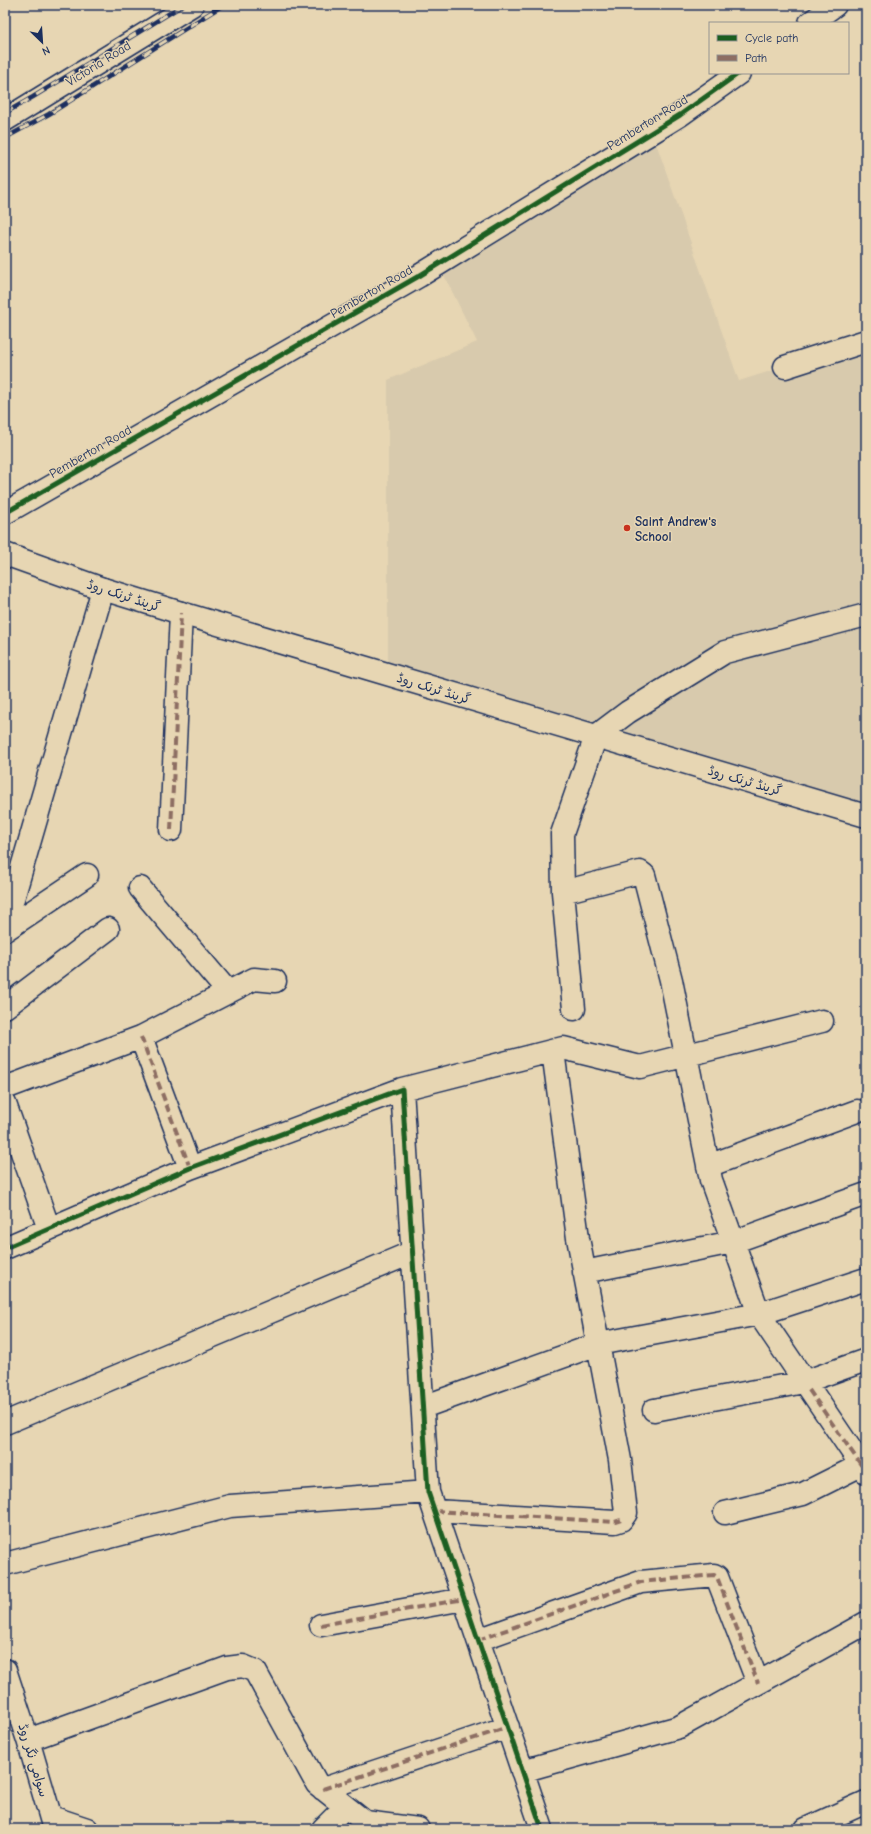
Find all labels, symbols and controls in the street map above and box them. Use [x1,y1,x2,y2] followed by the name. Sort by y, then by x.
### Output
[22,22,62,62] north arrow
[709,22,849,74] legend
[745,31,798,45] text: Cycle path
[63,38,133,89] street label: Victoria Road
[40,43,52,58] text: N
[745,51,767,65] text: Path
[604,92,690,153] street label: Pemberton Road
[327,262,415,321] street label: Pemberton Road
[46,422,134,481] street label: Pemberton Road
[635,514,717,544] place label: Saint Andrew's School
[622,523,632,533] marker: Saint Andrew's School
[85,577,163,615] street label: گرینڈ ٹرنک روڈ
[395,670,473,708] street label: گرینڈ ٹرنک روڈ
[706,763,784,799] street label: گرینڈ ٹرنک روڈ
[13,1722,52,1799] street label: سوامی نگر روڈ

